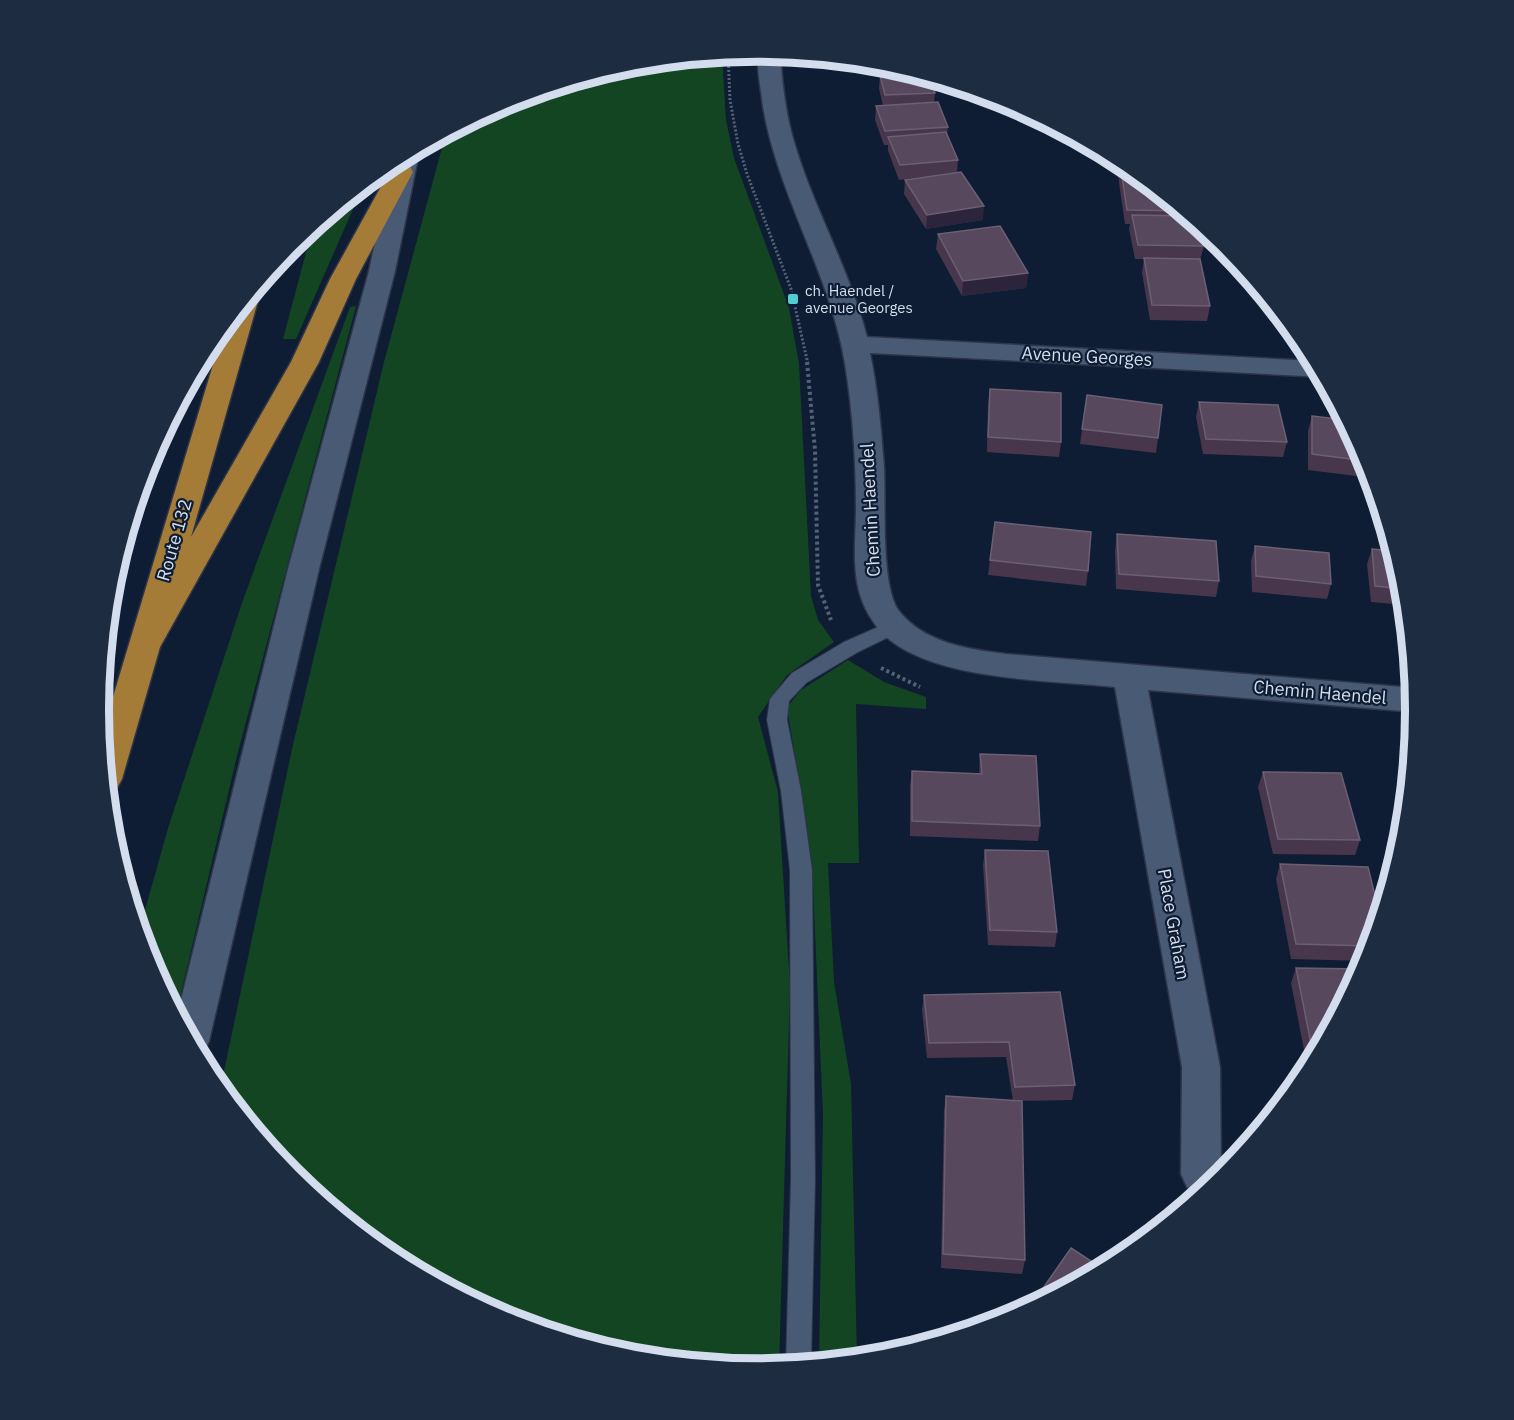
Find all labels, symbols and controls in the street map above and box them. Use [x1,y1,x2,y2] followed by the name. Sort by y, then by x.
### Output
[805,281,913,317] place label: ch. Haendel / avenue Georges
[786,292,800,306] marker: ch. Haendel / avenue Georges
[1021,341,1153,371] street label: Avenue Georges
[855,443,885,577] street label: Chemin Haendel
[151,496,197,584] street label: Route 132
[1252,675,1388,709] street label: Chemin Haendel
[1153,867,1195,981] street label: Place Graham

